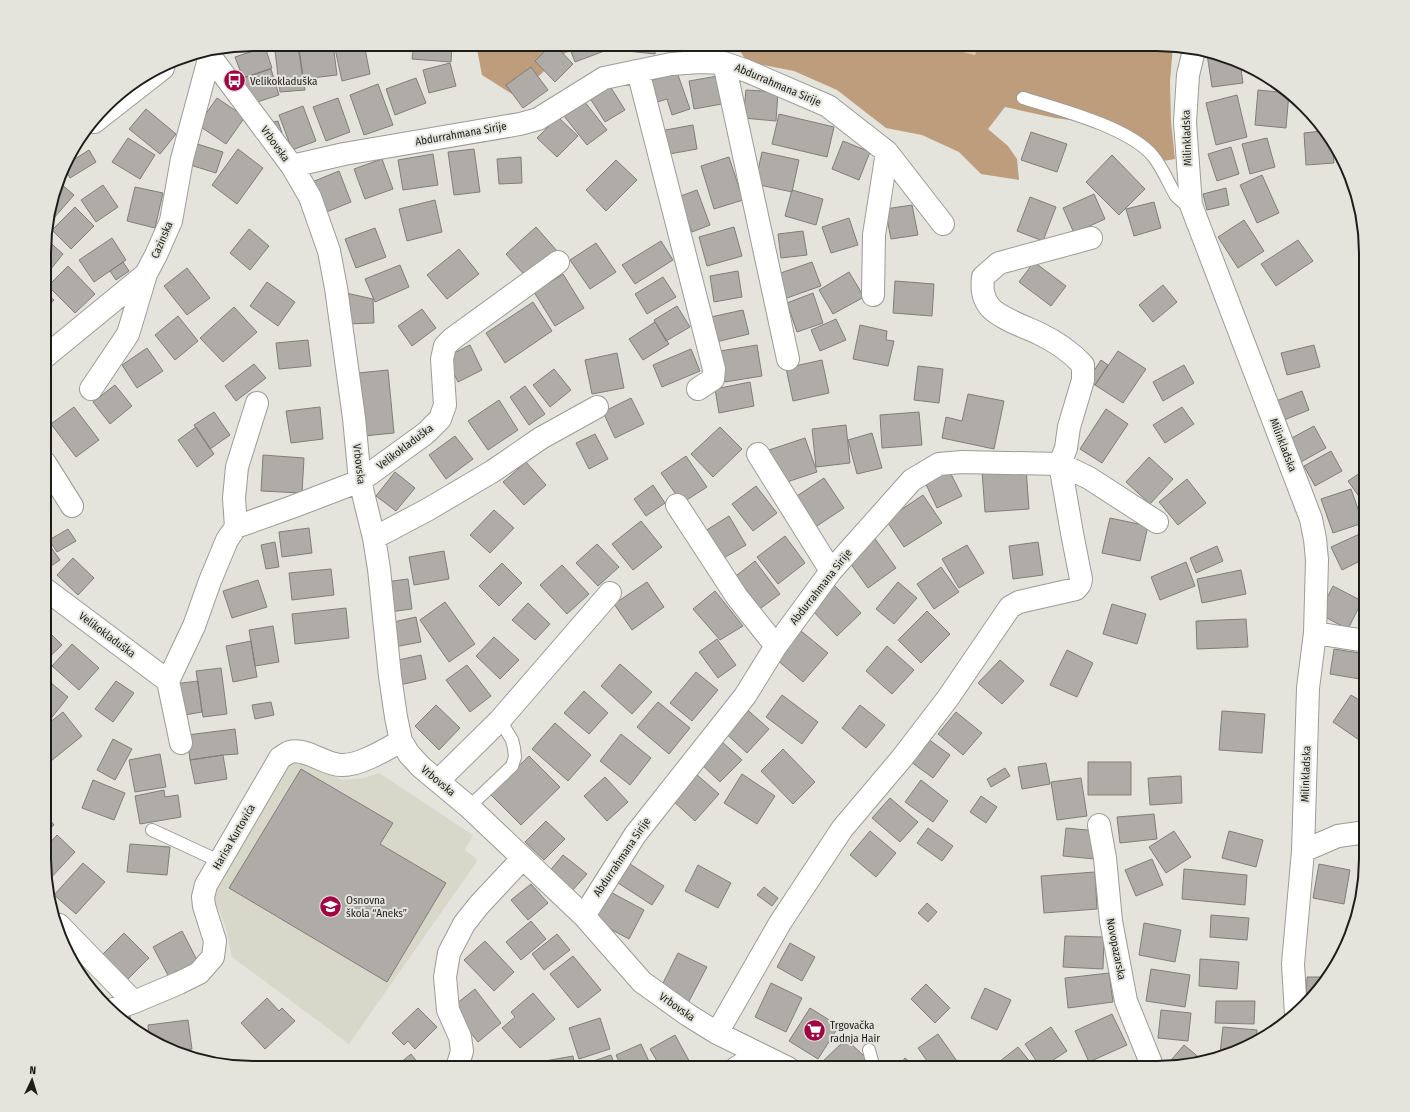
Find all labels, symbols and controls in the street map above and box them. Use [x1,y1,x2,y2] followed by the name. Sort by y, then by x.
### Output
[733,61,823,109] street label: Abdurrahmana Sirije
[221,68,247,94] bus stop icon: Velikokladuška
[250,75,317,88] place label: Velikokladuška
[1180,110,1194,166] street label: Milinkladska
[414,120,508,148] street label: Abdurrahmana Sirije
[258,124,292,164] street label: Vrbovska
[148,220,176,260] street label: Cazinska
[1267,416,1299,474] street label: Milinkladska
[374,422,436,472] street label: Velikokladuška
[350,443,368,485] street label: Vrbovska
[787,547,855,627] street label: Abdurrahmana Sirije
[76,610,138,660] street label: Velikokladuška
[1299,746,1313,802] street label: Milinkladska
[418,763,458,799] street label: Vrbovska
[210,802,258,872] street label: Harisa Kurtovića
[591,815,653,899] street label: Abdurrahmana Sirije
[318,893,344,919] school or university icon: Osnovna škola “Aneks”
[346,894,407,920] place label: Osnovna škola “Aneks”
[1104,917,1128,981] street label: Novopazarska
[657,990,697,1024] street label: Vrbovska
[801,1018,827,1044] supermarket icon: Trgovačka radnja Hair
[830,1019,880,1045] place label: Trgovačka radnja Hair
[12,1060,52,1100] north arrow
[29,1064,36,1077] text: N

